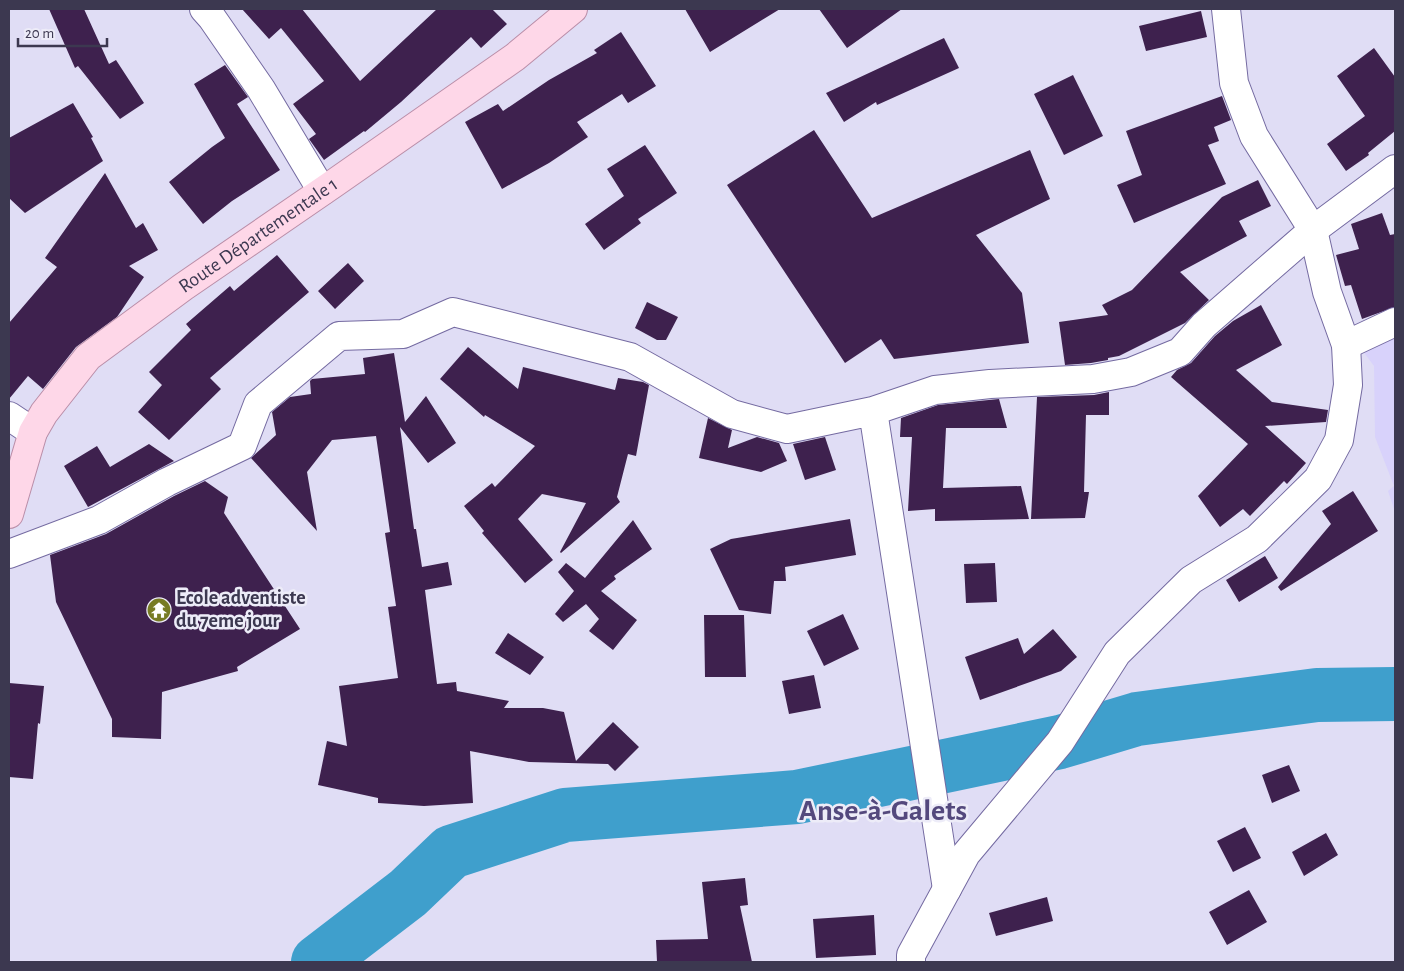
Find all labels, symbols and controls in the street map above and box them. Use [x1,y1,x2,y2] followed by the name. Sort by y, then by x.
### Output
[18,15,106,47] scale bar
[25,26,54,41] text: 20 m
[175,174,341,297] street label: Route Départementale 1
[176,588,306,631] place label: Ecole adventiste du 7eme jour
[146,597,172,623] temple icon: Ecole adventiste du 7eme jour
[799,796,967,826] district label: Anse-à-Galets

